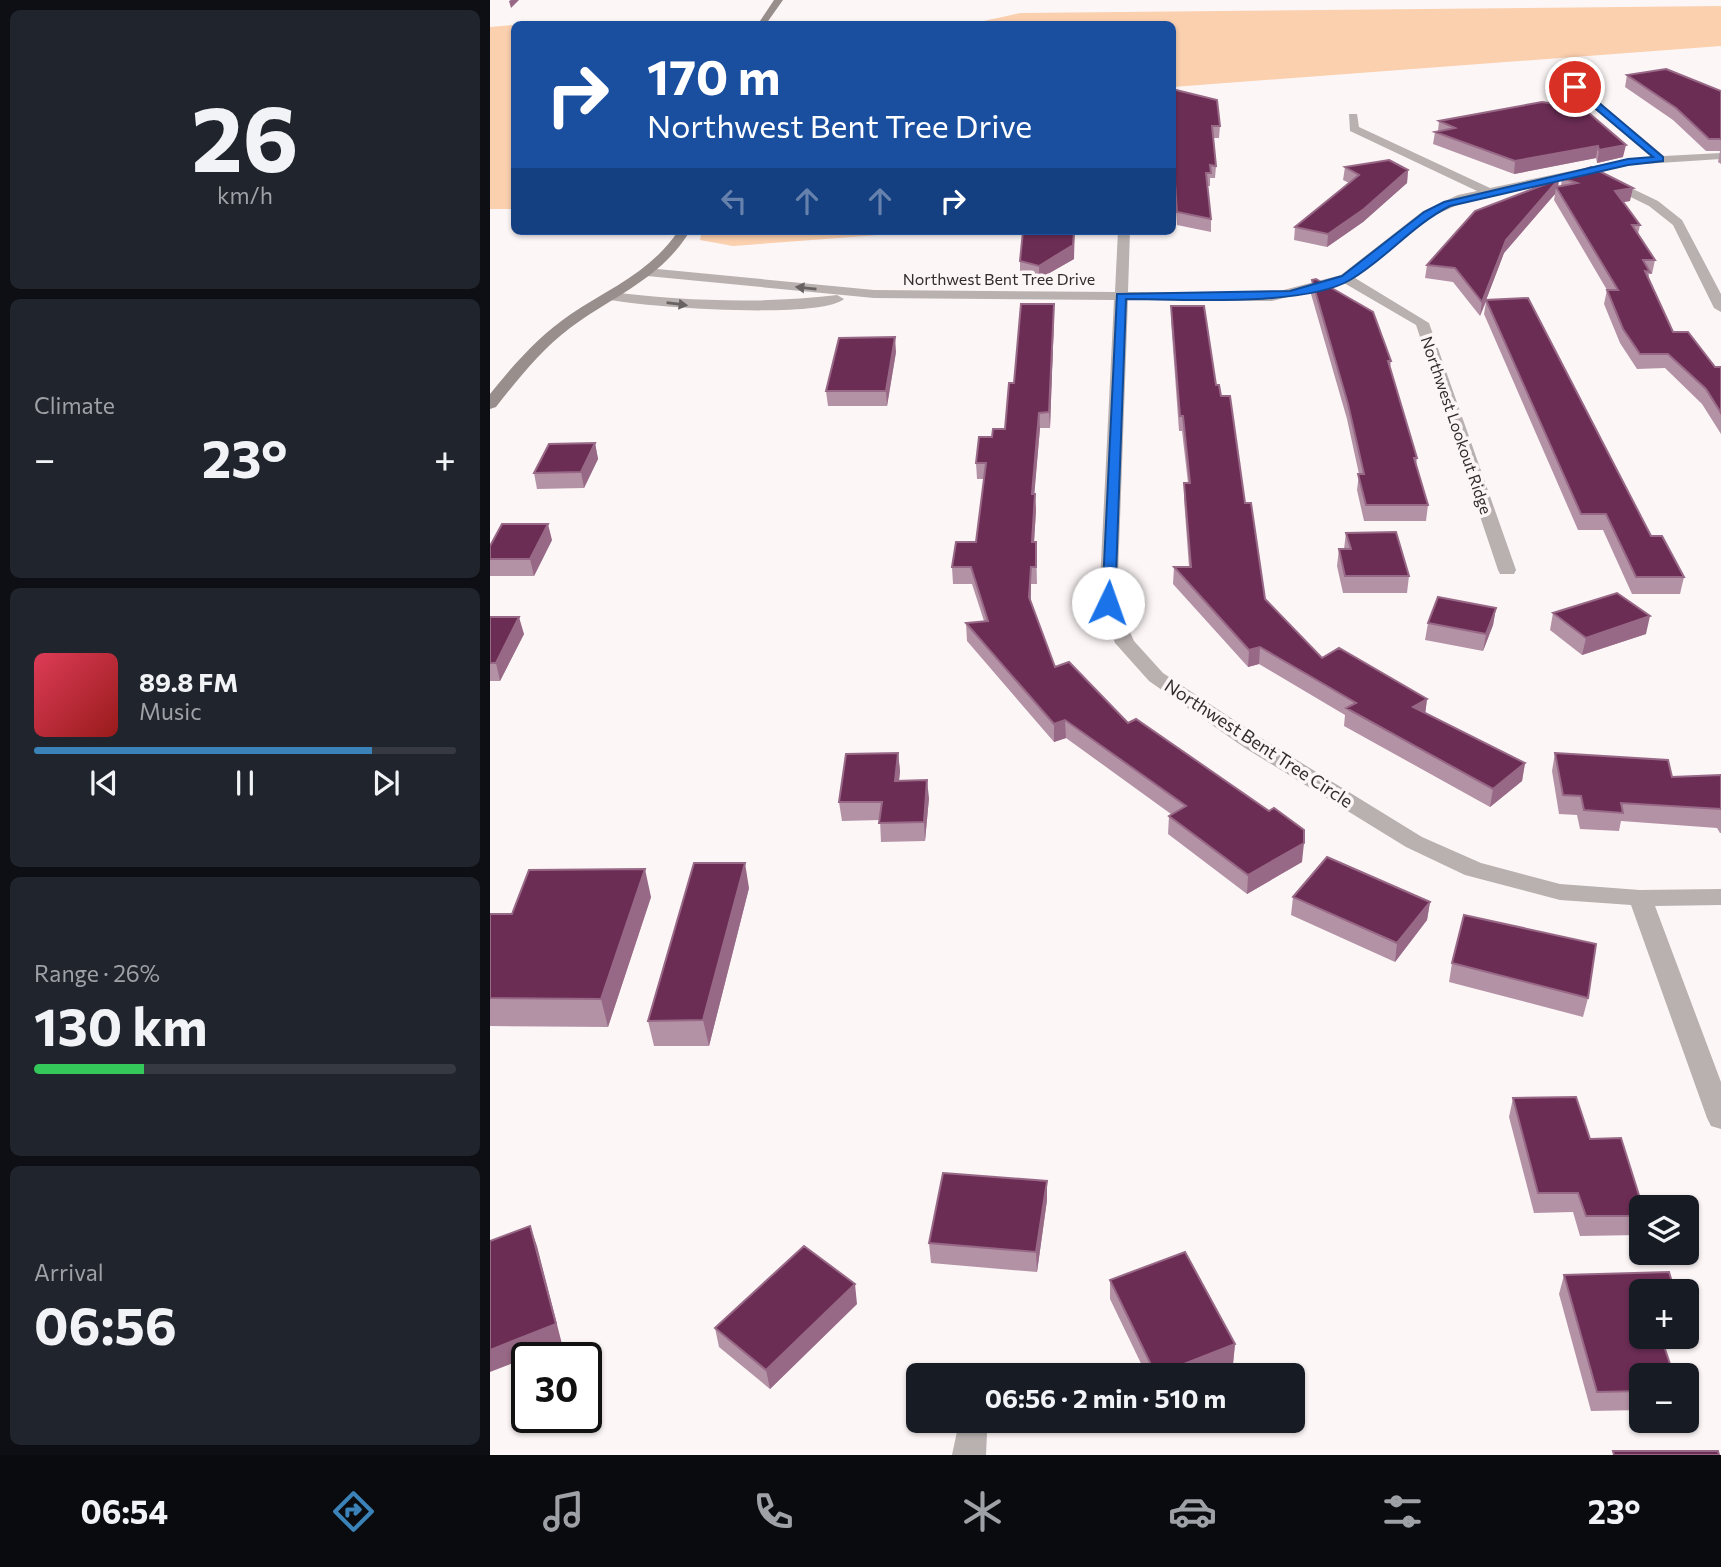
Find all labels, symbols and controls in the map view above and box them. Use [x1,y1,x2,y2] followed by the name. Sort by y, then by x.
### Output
[647,45,780,105] text: 170 m
[532,49,623,140] icon: right
[1545,57,1605,117] pin
[1556,68,1594,106] icon: arrive
[191,79,299,191] text: 26
[647,105,1032,145] text: Northwest Bent Tree Drive
[217,181,273,209] text: km/h
[715,182,753,220] icon: left
[788,182,826,220] icon: ahead
[861,182,899,220] icon: ahead
[934,182,972,220] icon: right
[903,269,1095,288] street label: Northwest Bent Tree Drive
[795,282,817,293] one-way arrow
[667,299,689,310] one-way arrow
[1418,333,1496,517] street label: Northwest Lookout Ridge
[34,391,115,419] text: Climate
[202,425,288,489] text: 23°
[34,434,56,481] text: −
[434,434,456,481] text: +
[1071,566,1145,640] position arrow
[139,666,238,697] text: 89.8 FM
[1161,674,1357,812] street label: Northwest Bent Tree Circle
[139,697,202,725] text: Music
[85,764,123,802] icon: previous
[226,764,264,802] icon: pause
[367,764,405,802] icon: next
[34,959,160,987] text: Range · 26%
[34,993,208,1057] text: 130 km
[1629,1195,1699,1433] map controls
[1629,1195,1699,1265] button: layers
[34,1258,104,1286] text: Arrival
[1629,1279,1699,1349] button: +
[34,1292,177,1356] text: 06:56
[511,1342,602,1433] speed limit sign: 30
[1629,1363,1699,1433] button: −
[985,1382,1226,1413] text: 06:56 · 2 min · 510 m
[329,1487,378,1536] icon: directions
[539,1487,588,1536] icon: music
[749,1487,798,1536] icon: phone
[958,1487,1007,1536] icon: climate
[1168,1487,1217,1536] icon: car
[1378,1487,1427,1536] icon: filters
[80,1491,168,1531] text: 06:54
[1588,1491,1641,1531] text: 23°

